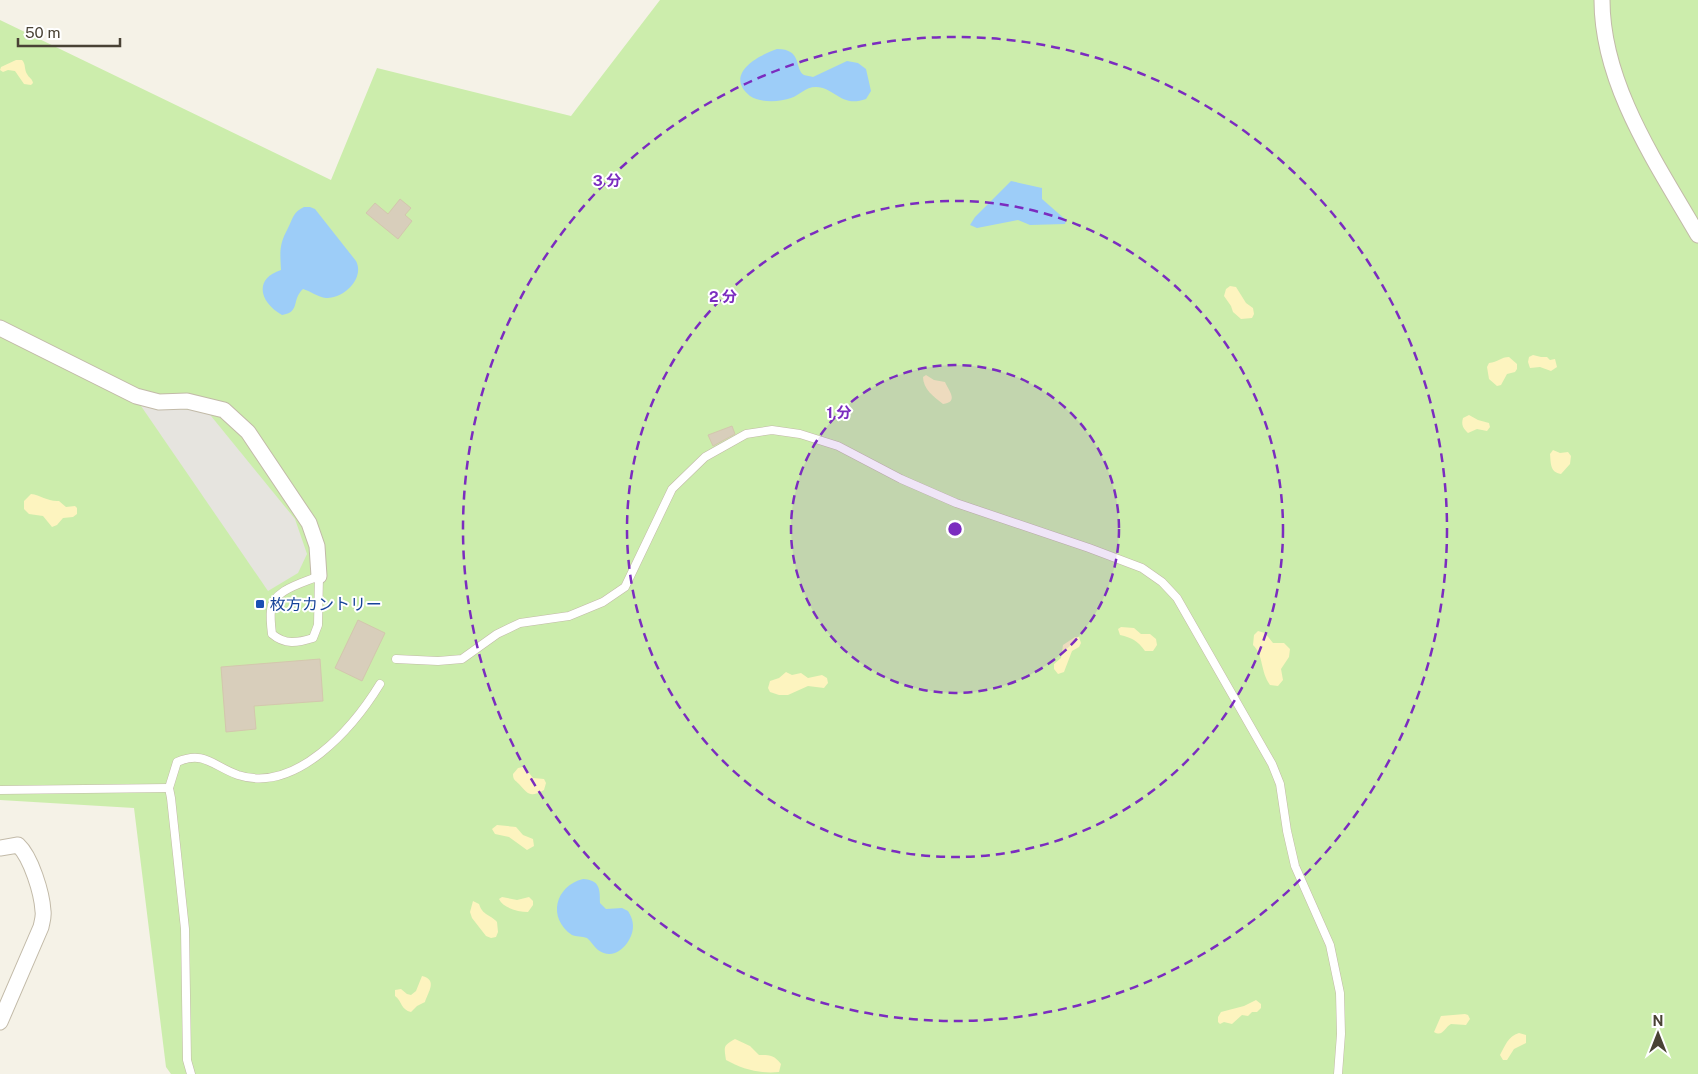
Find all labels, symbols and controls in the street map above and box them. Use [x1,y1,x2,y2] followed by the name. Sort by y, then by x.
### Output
[18,15,120,47] scale bar
[25,24,60,41] text: 50 m
[593,172,621,189] text: 3 分
[709,288,737,305] text: 2 分
[827,404,851,421] text: 1 分
[946,520,964,538] centre of rings
[270,595,382,614] place label: 枚方カントリー
[254,598,266,610] marker: 枚方カントリー
[1633,1009,1683,1059] north arrow
[1653,1013,1663,1029] text: N

